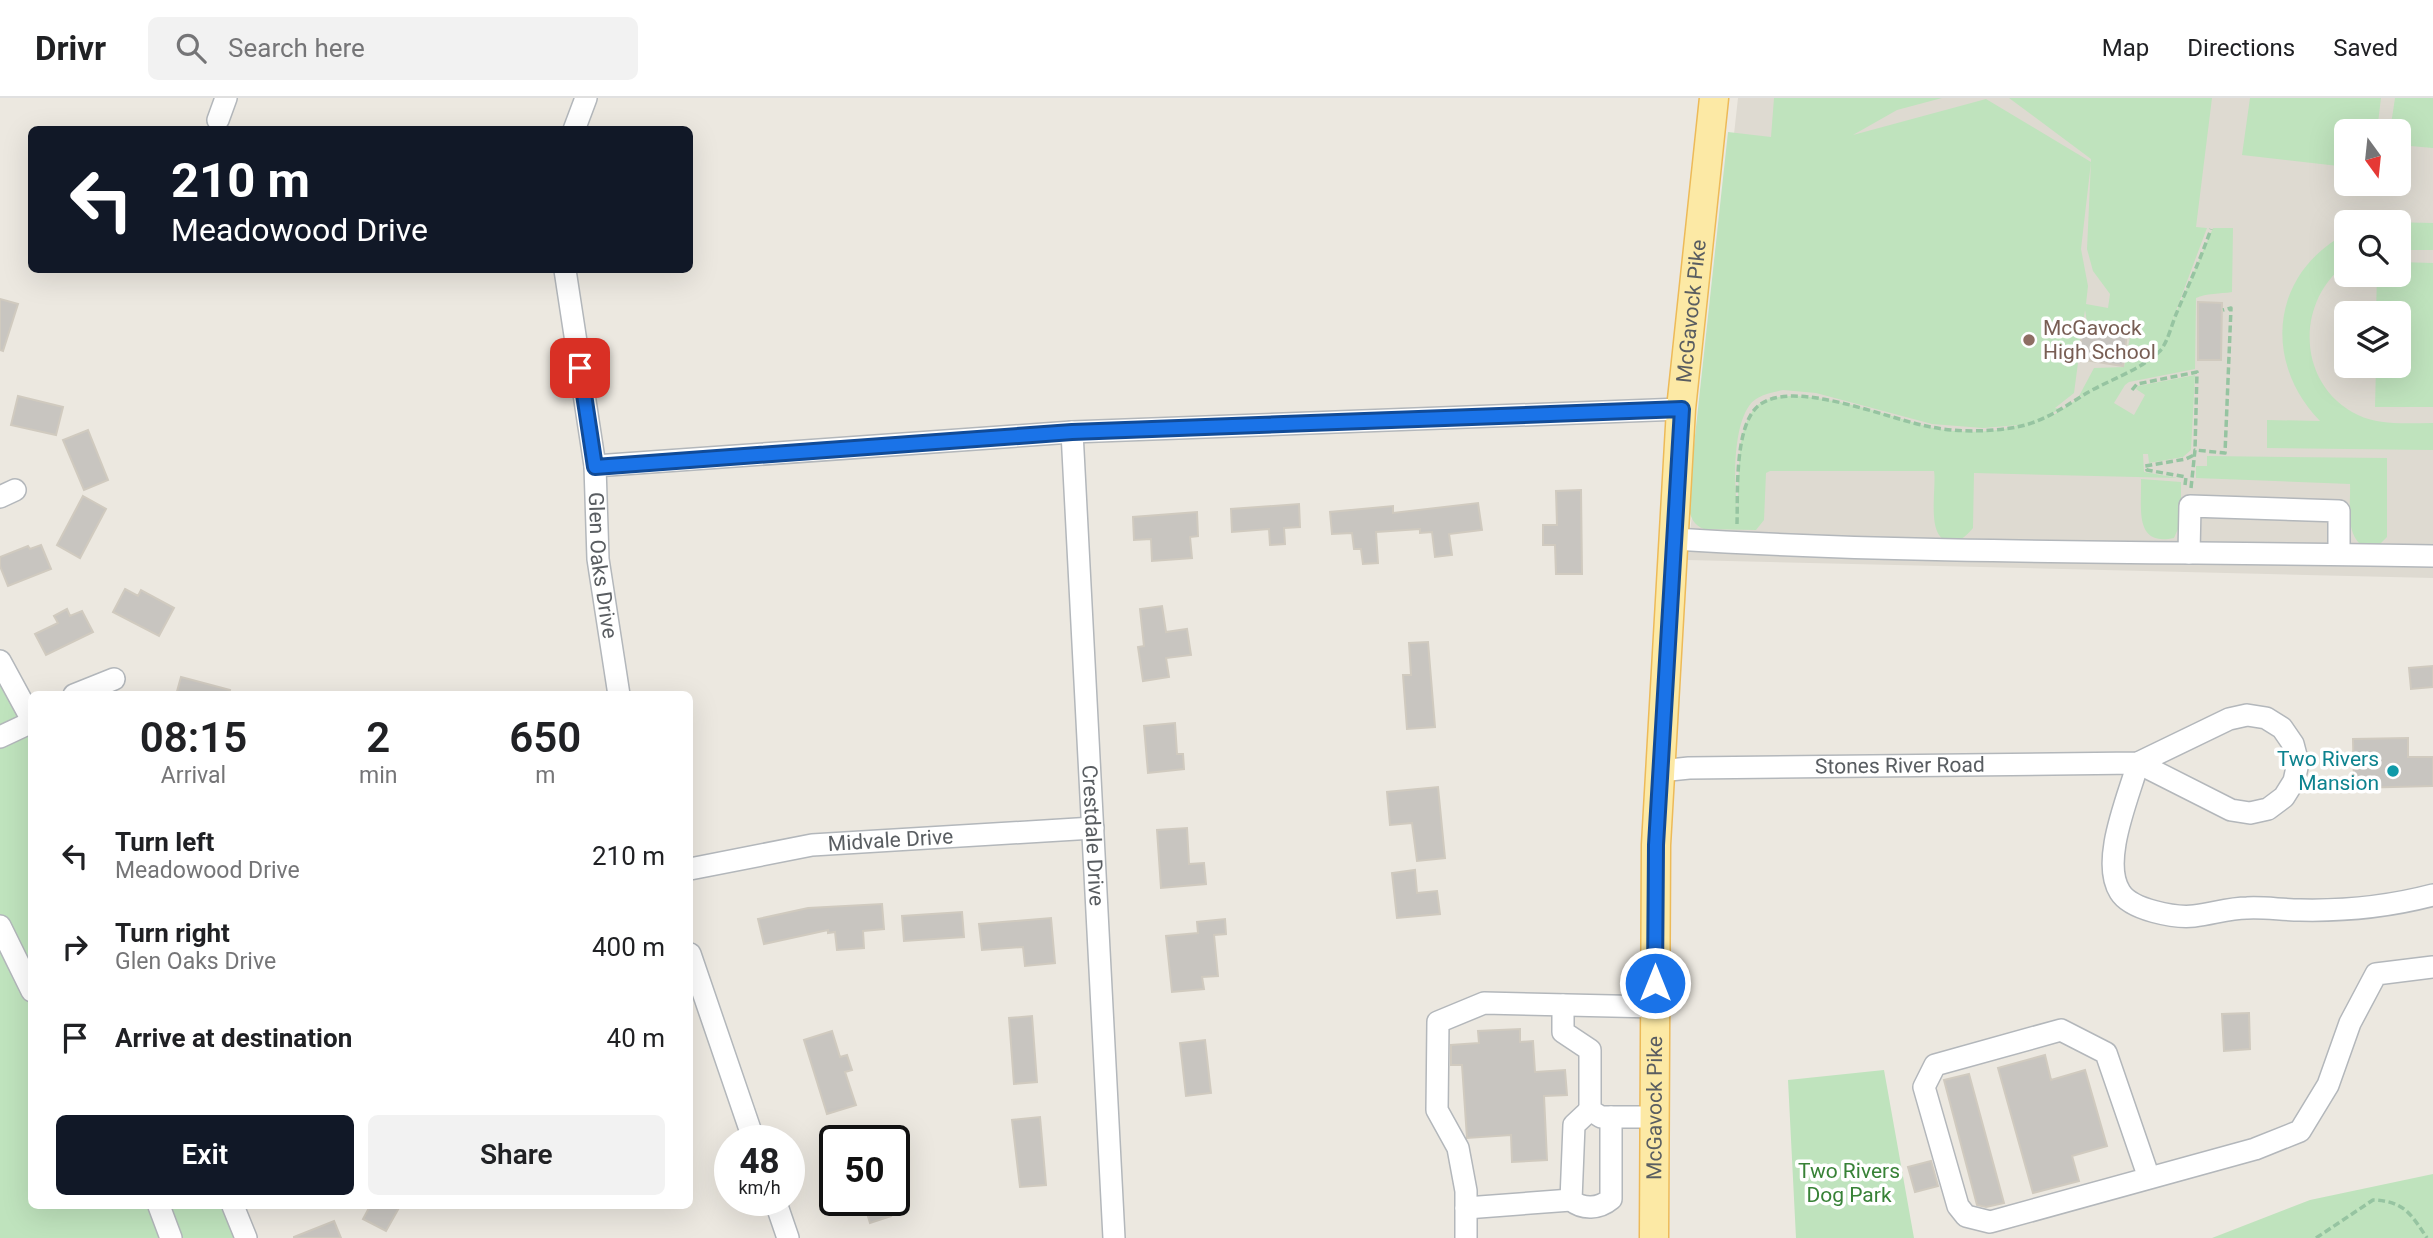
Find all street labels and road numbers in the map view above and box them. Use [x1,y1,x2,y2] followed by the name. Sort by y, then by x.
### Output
[1672,239,1711,384] street label: McGavock Pike
[584,492,622,640] street label: Glen Oaks Drive
[1815,753,1985,779] street label: Stones River Road
[1077,764,1109,907] street label: Crestdale Drive
[827,824,954,856] street label: Midvale Drive
[1642,1036,1667,1180] street label: McGavock Pike

